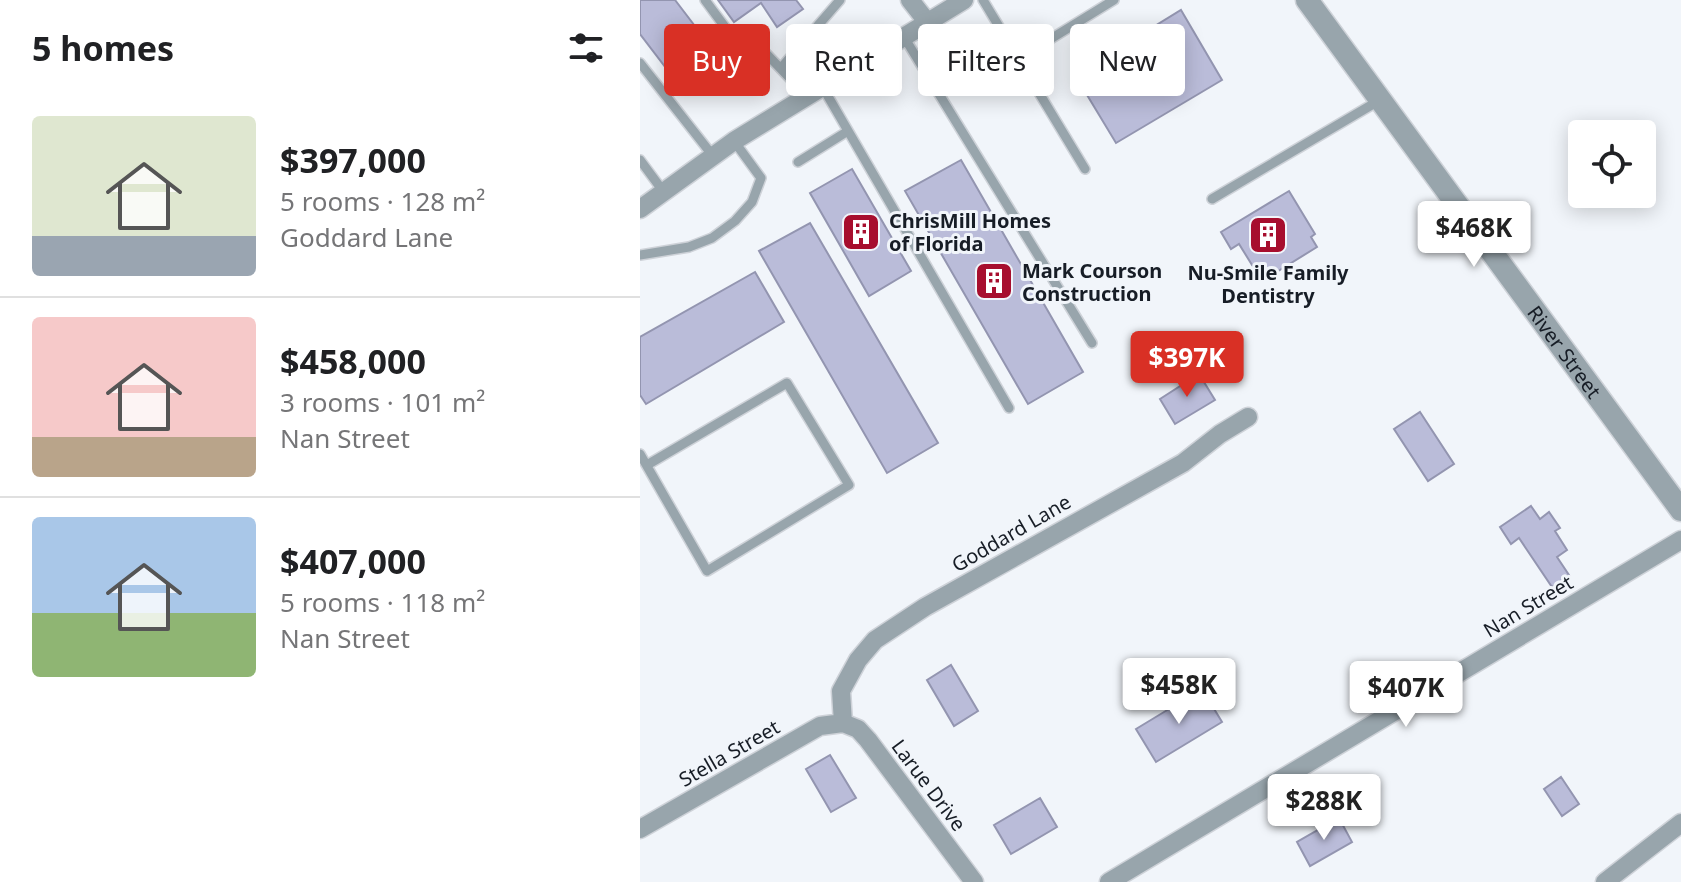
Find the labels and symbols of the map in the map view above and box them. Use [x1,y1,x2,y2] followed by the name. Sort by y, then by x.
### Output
[1418,201,1530,269] pin: $468K
[889,207,1051,257] place label: ChrisMill Homes of Florida
[840,211,882,253] building icon: ChrisMill Homes of Florida
[1247,214,1289,256] building icon: Nu-Smile Family Dentistry
[1022,257,1162,307] place label: Mark Courson Construction
[1187,259,1349,309] place label: Nu-Smile Family Dentistry
[973,260,1015,302] building icon: Mark Courson Construction
[1522,300,1608,403] street label: River Street
[1131,331,1243,399] pin: $397K
[947,488,1075,578] street label: Goddard Lane
[1478,569,1578,643] street label: Nan Street
[1123,658,1235,726] pin: $458K
[1350,661,1462,729] pin: $407K
[674,713,784,793] street label: Stella Street
[886,734,972,836] street label: Larue Drive
[1268,774,1380,842] pin: $288K

